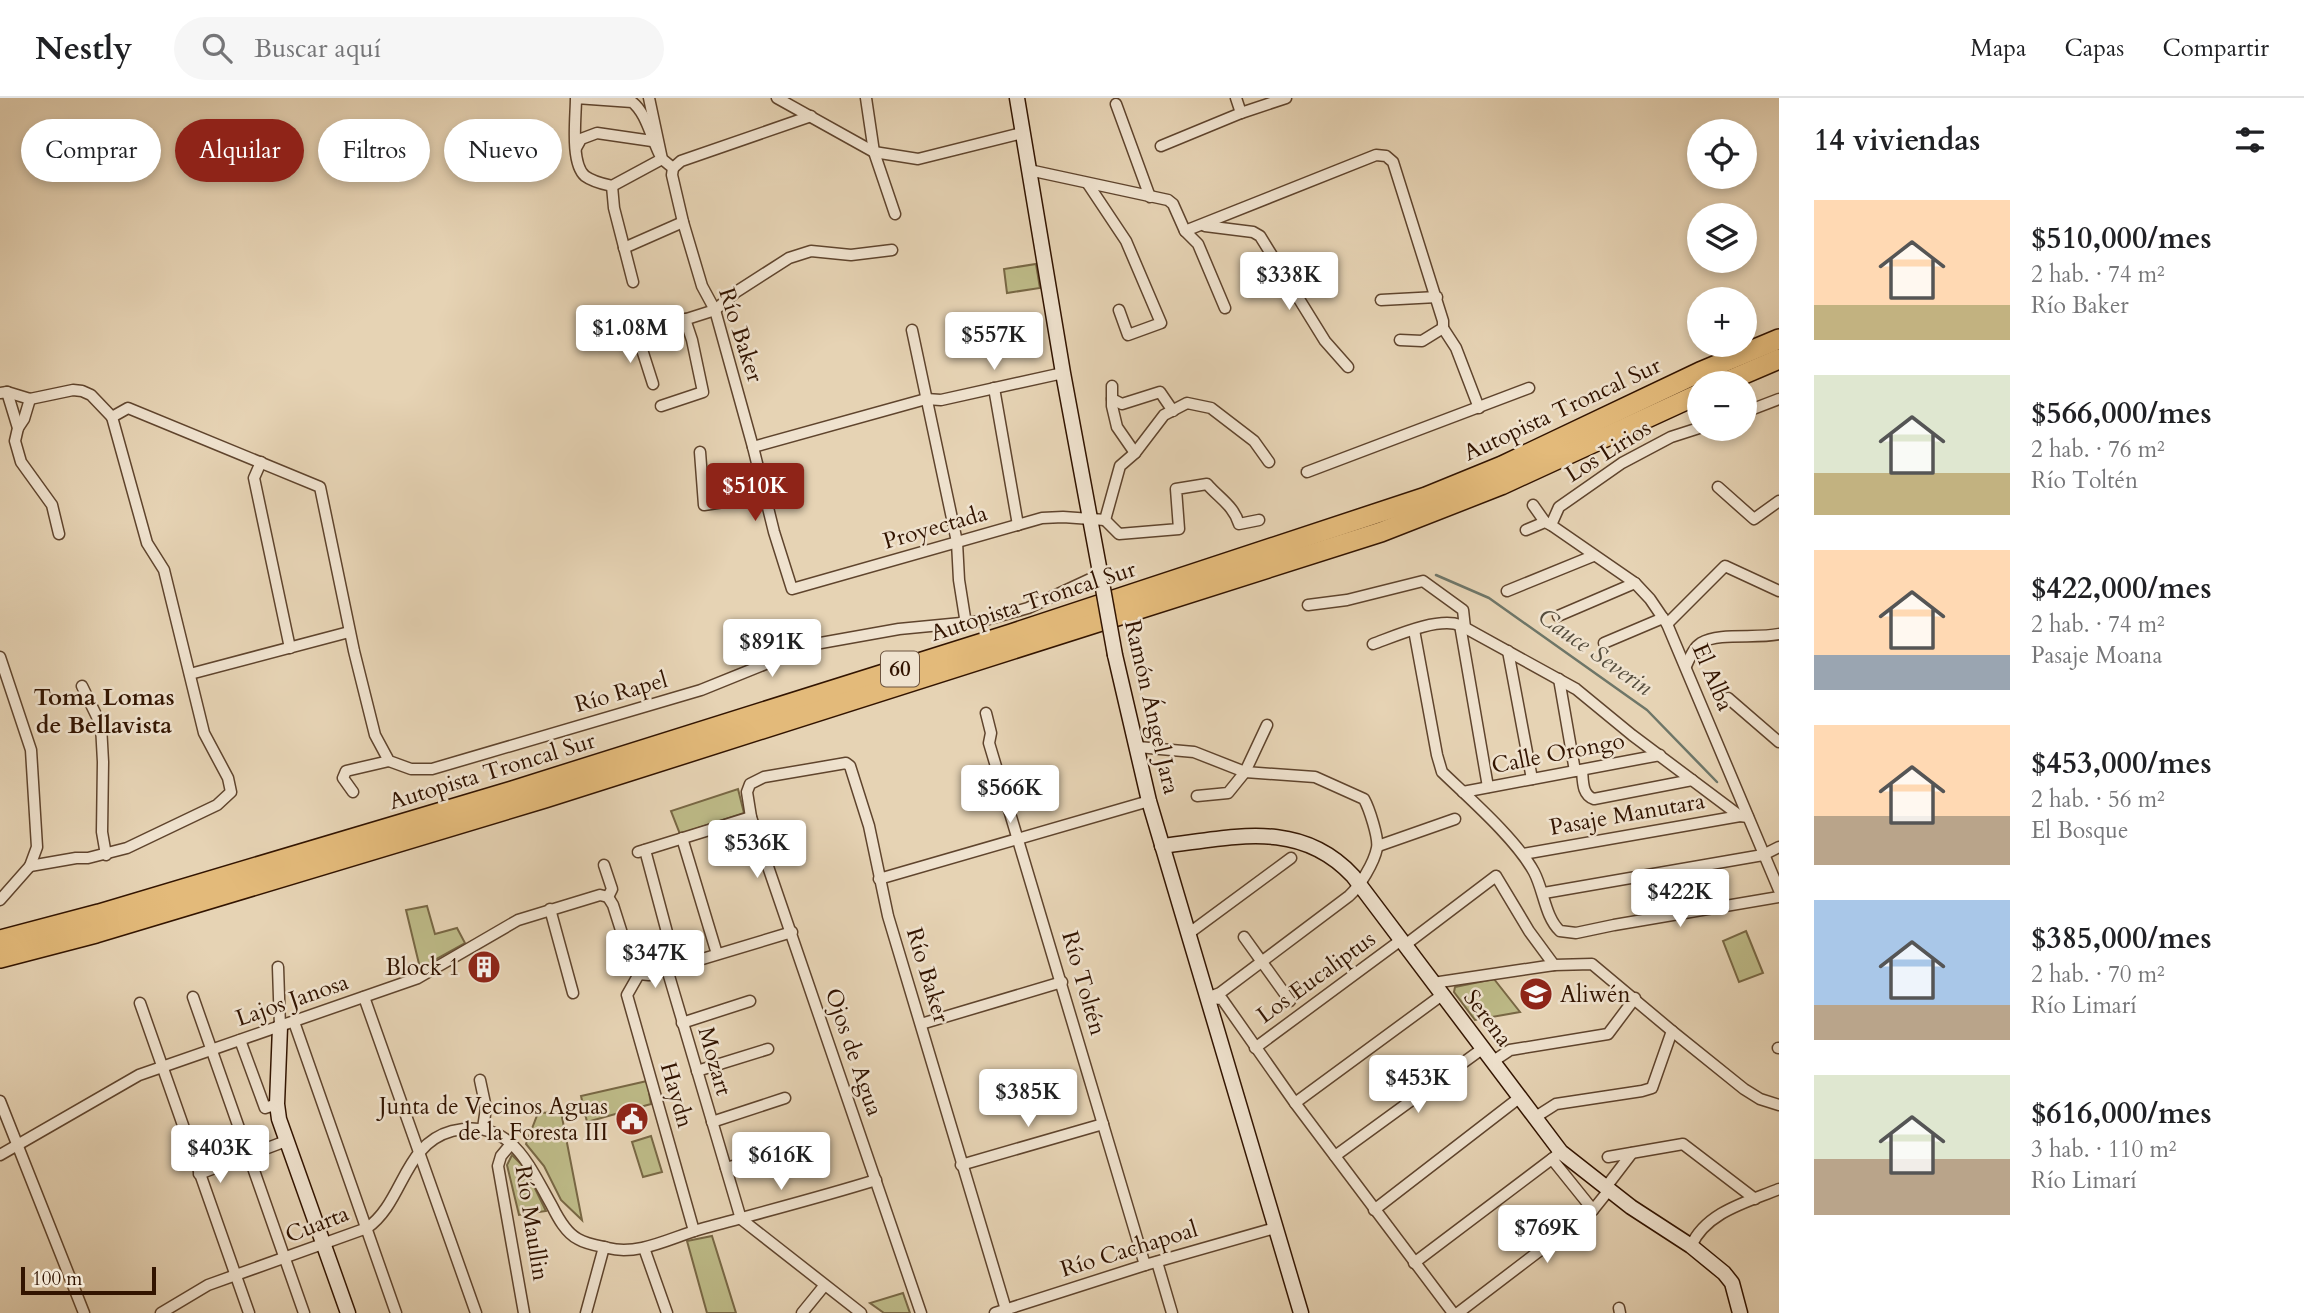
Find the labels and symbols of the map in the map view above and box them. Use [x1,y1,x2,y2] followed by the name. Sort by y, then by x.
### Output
[1240,252,1338,312] pin: $338K
[711,284,771,387] street label: Río Baker
[573,306,687,365] pin: $1.08M
[945,313,1043,372] pin: $557K
[1458,349,1666,468] street label: Autopista Troncal Sur
[1559,413,1657,489] street label: Los Lirios
[706,464,804,523] pin: $510K
[879,497,991,557] street label: Proyectada
[926,553,1140,649] street label: Autopista Troncal Sur
[1531,600,1659,704] water label: Cauce Severin
[1117,617,1187,797] street label: Ramón Ángel Jara
[723,620,821,679] pin: $891K
[1685,638,1741,716] street label: El Alba
[881,652,919,686] road number: 60
[571,664,671,720] street label: Río Rapel
[33,681,175,742] district label: Toma Lomas de Bellavista
[385,725,600,817] street label: Autopista Troncal Sur
[1489,725,1627,781] street label: Calle Orongo
[961,766,1059,825] pin: $566K
[1547,785,1707,843] street label: Pasaje Manutara
[708,820,806,880] pin: $536K
[1631,870,1729,929] pin: $422K
[1250,923,1382,1031] street label: Los Eucaliptus
[899,924,957,1027] street label: Río Baker
[1054,927,1114,1039] street label: Río Toltén
[606,930,704,990] pin: $347K
[465,948,503,986] building icon: Block 1
[385,952,460,983] place label: Block 1
[231,966,353,1034] street label: Lajos Janosa
[1517,975,1555,1013] school or university icon: Aliwén
[1560,979,1631,1010] place label: Aliwén
[1456,983,1520,1053] street label: Serena
[818,984,890,1120] street label: Ojos de Agua
[690,1023,740,1099] street label: Mozart
[1369,1056,1467,1115] pin: $453K
[653,1059,701,1131] street label: Haydn
[979,1070,1077,1129] pin: $385K
[376,1091,608,1148] place label: Junta de Vecinos Aguas de la Foresta III
[613,1100,651,1138] public building icon: Junta de Vecinos Aguas de la Foresta III
[171,1126,269,1185] pin: $403K
[732,1132,830,1192] pin: $616K
[508,1163,556,1283] street label: Río Maullin
[281,1198,353,1250] street label: Cuarta
[1498,1206,1596,1265] pin: $769K
[1057,1213,1202,1285] street label: Río Cachapoal
[21,1264,156,1296] scale bar

